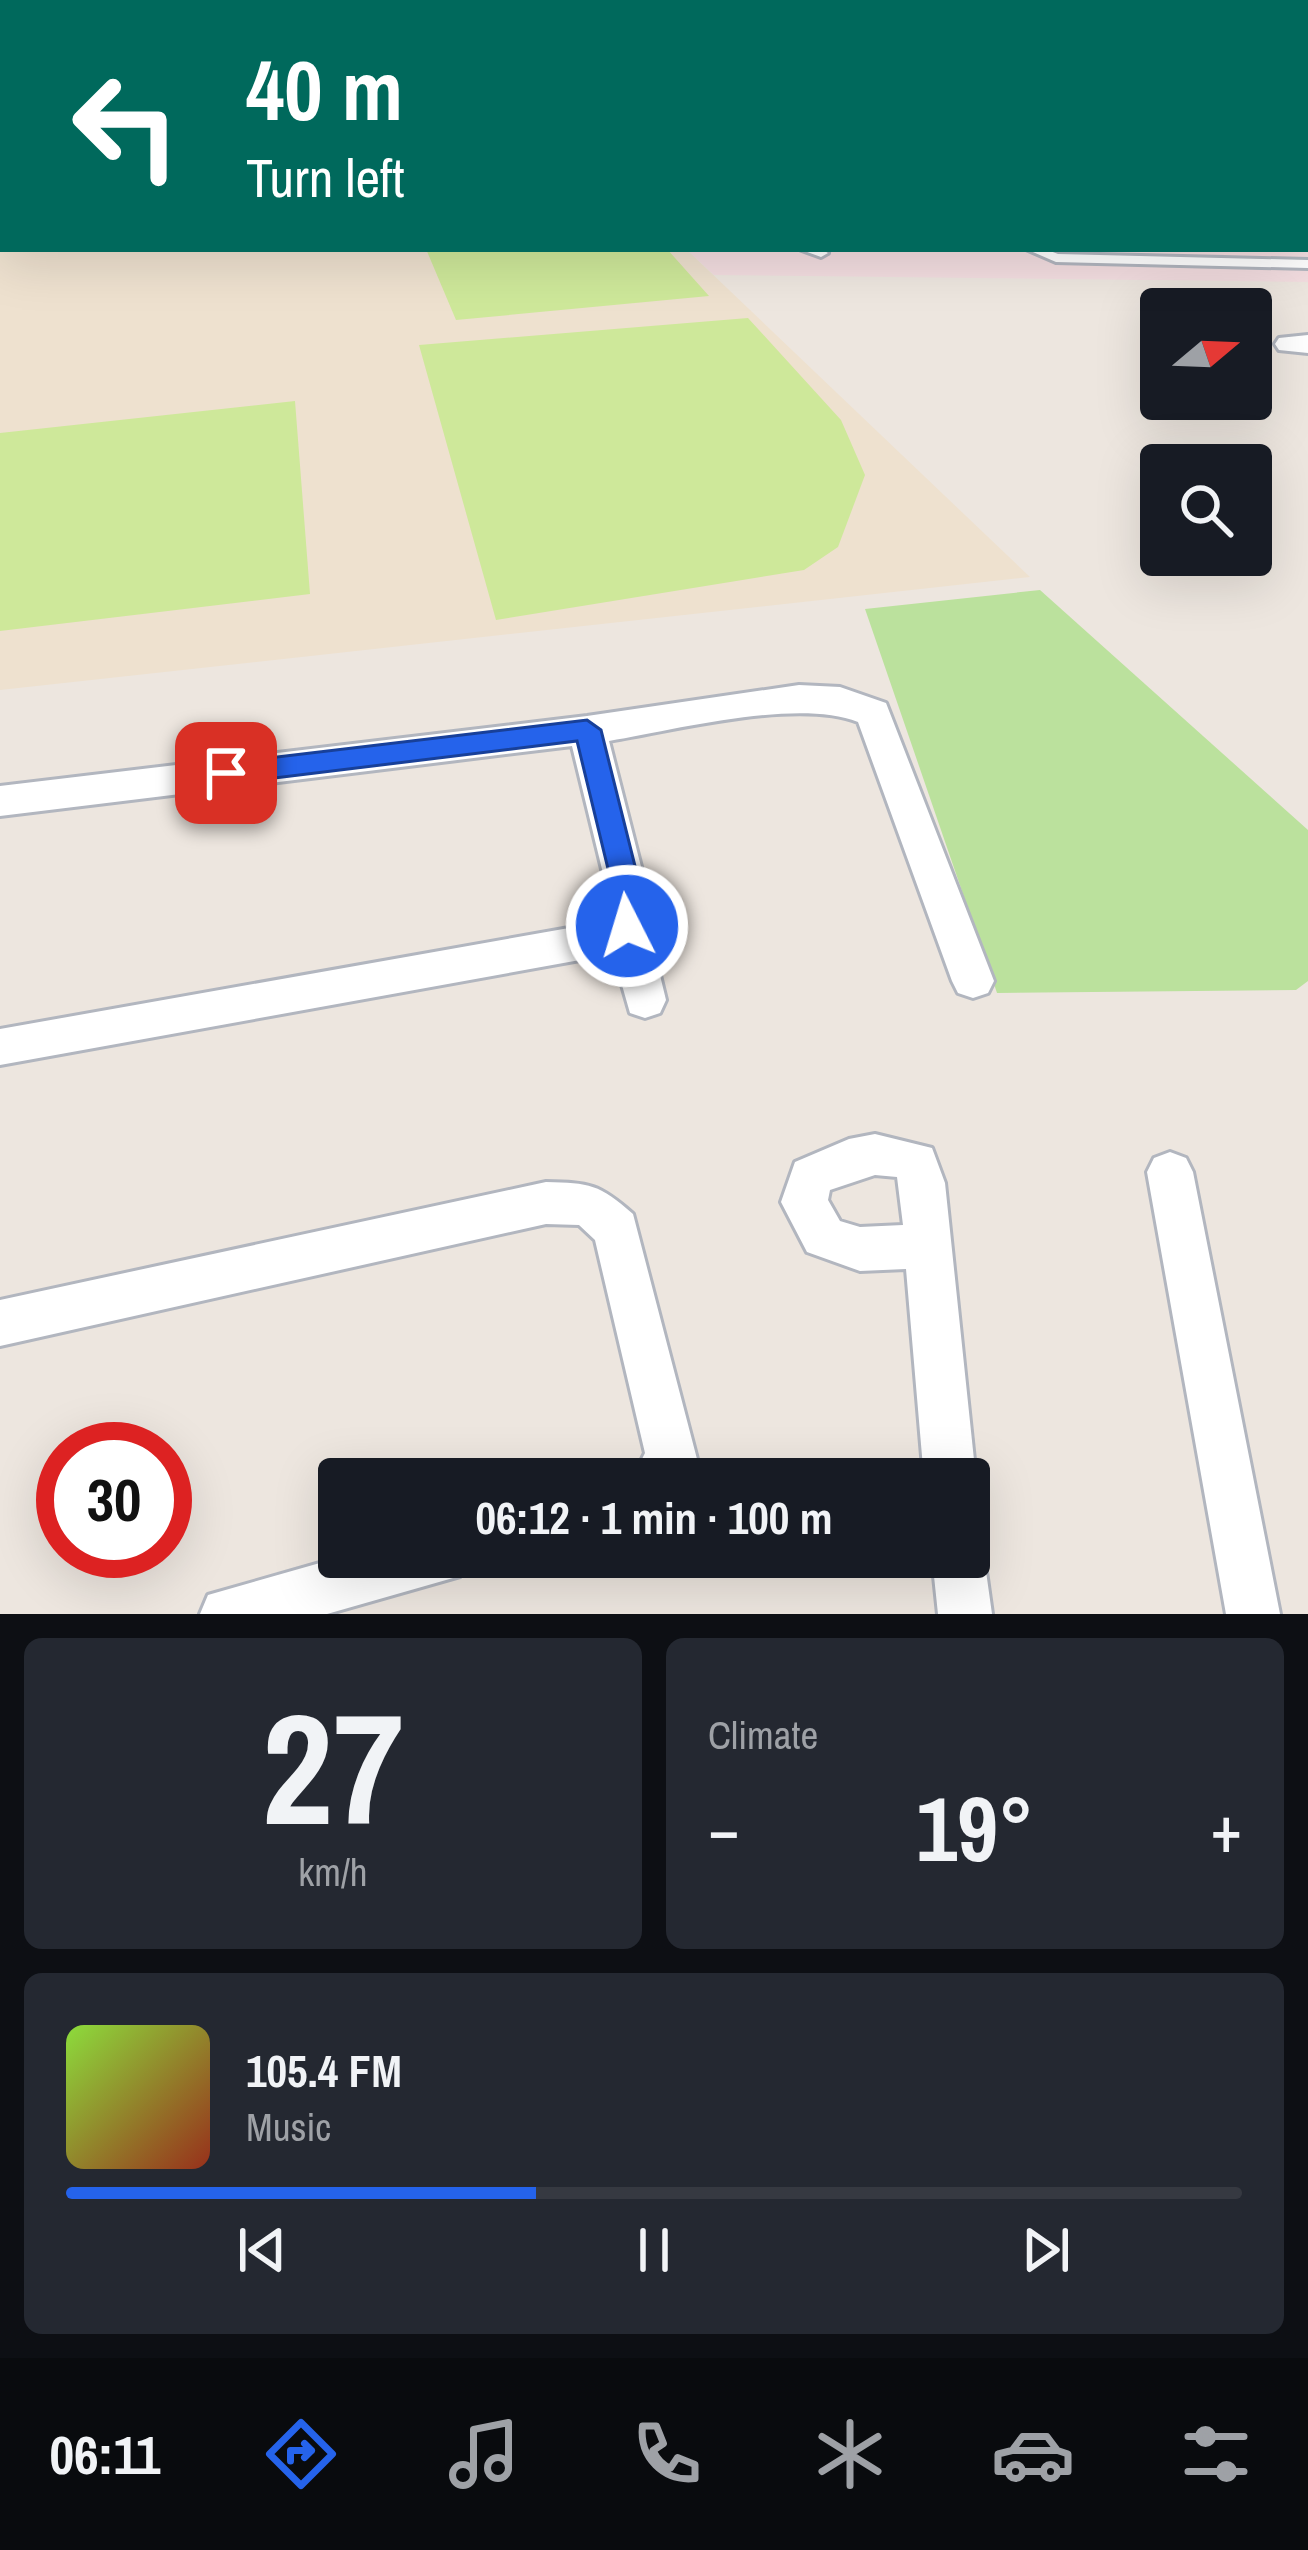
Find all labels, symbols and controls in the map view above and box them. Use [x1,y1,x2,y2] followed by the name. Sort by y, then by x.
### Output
[246,33,403,146] text: 40 m
[48,48,204,204] icon: left
[246,141,405,214] text: Turn left
[1140,288,1272,420] north arrow
[1140,288,1272,576] map controls
[1140,444,1272,576] button: search
[175,722,277,824] pin
[193,740,259,806] icon: arrive
[564,863,690,989] position arrow
[36,1422,192,1578] speed limit sign: 30
[476,1487,832,1548] text: 06:12 · 1 min · 100 m
[262,1663,404,1873] text: 27
[708,1709,818,1761] text: Climate
[916,1768,1034,1889] text: 19°
[708,1784,740,1873] text: −
[1210,1784,1242,1873] text: +
[298,1846,368,1898] text: km/h
[246,2040,402,2101] text: 105.4 FM
[246,2101,331,2153] text: Music
[229,2217,295,2283] icon: previous
[621,2217,687,2283] icon: pause
[1013,2217,1079,2283] icon: next
[259,2412,343,2496] icon: directions
[442,2412,526,2496] icon: music
[625,2412,709,2496] icon: phone
[808,2412,892,2496] icon: climate
[991,2412,1075,2496] icon: car
[1174,2412,1258,2496] icon: filters
[50,2418,160,2491] text: 06:11

